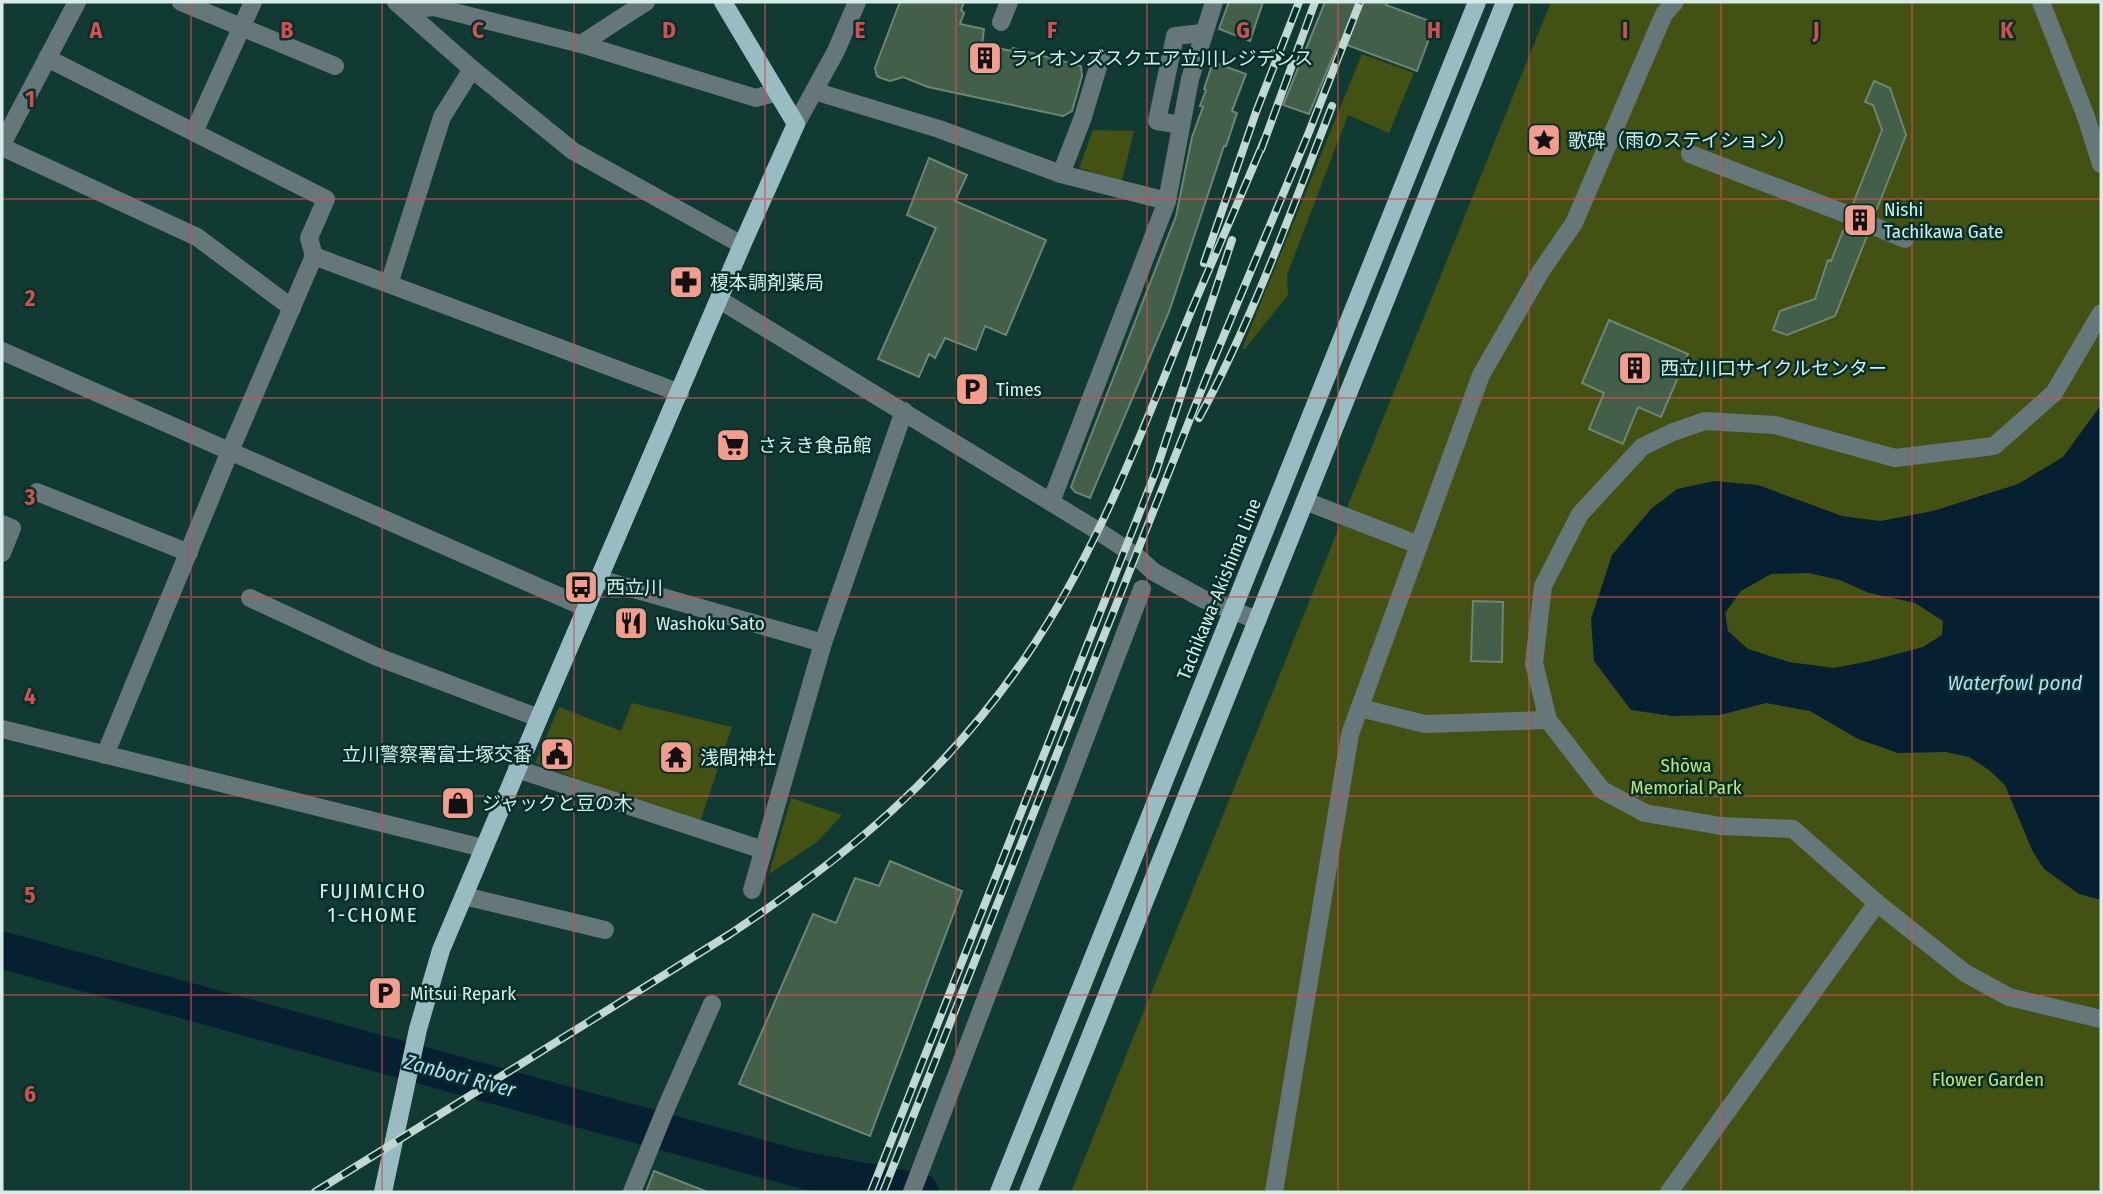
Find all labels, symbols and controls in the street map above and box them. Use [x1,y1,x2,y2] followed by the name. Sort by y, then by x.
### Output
[89,16,103,44] text: A
[281,16,294,44] text: B
[472,16,484,44] text: C
[662,16,676,44] text: D
[855,16,866,44] text: E
[1047,16,1057,44] text: F
[1236,16,1250,44] text: G
[1427,16,1441,44] text: H
[1622,16,1628,44] text: I
[1812,16,1819,44] text: J
[2000,16,2014,44] text: K
[966,39,1004,77] building icon: ライオンズスクエア立川レジデンス
[1010,47,1313,70] place label: ライオンズスクエア立川レジデンス
[25,85,35,113] text: 1
[1525,121,1563,159] place icon: 歌碑（雨のステイション）
[1568,129,1796,152] place label: 歌碑（雨のステイション）
[1884,198,2003,243] place label: Nishi Tachikawa Gate
[1841,201,1879,239] building icon: Nishi Tachikawa Gate
[667,263,705,301] pharmacy icon: 榎本調剤薬局
[710,271,824,294] place label: 榎本調剤薬局
[24,284,36,312] text: 2
[1616,349,1654,387] building icon: 西立川口サイクルセンター
[1660,357,1887,380] place label: 西立川口サイクルセンター
[953,370,991,408] parking icon: Times
[996,378,1042,401] place label: Times
[714,426,752,464] supermarket icon: さえき食品館
[758,434,871,457] place label: さえき食品館
[24,483,36,511] text: 3
[1172,495,1266,683] street label: Tachikawa-Akishima Line
[562,568,600,606] bus stop icon: 西立川
[606,576,663,599] place label: 西立川
[612,604,650,642] restaurant icon: Washoku Sato
[656,612,765,635] place label: Washoku Sato
[1947,670,2083,696] water label: Waterfowl pond
[24,682,36,710] text: 4
[538,735,576,773] public building icon: 立川警察署富士塚交番
[657,738,695,776] temple icon: 浅間神社
[342,743,532,766] place label: 立川警察署富士塚交番
[700,746,776,769] place label: 浅間神社
[1630,754,1742,799] park label: Shōwa Memorial Park
[439,784,477,822] shop icon: ジャックと豆の木
[482,792,633,815] place label: ジャックと豆の木
[319,878,427,928] district label: FUJIMICHO 1-CHOME
[24,881,36,909] text: 5
[366,974,404,1012] parking icon: Mitsui Repark
[410,982,516,1005] place label: Mitsui Repark
[401,1048,519,1103] water label: Zanbori River
[1932,1068,2044,1091] park label: Flower Garden
[24,1080,36,1108] text: 6

